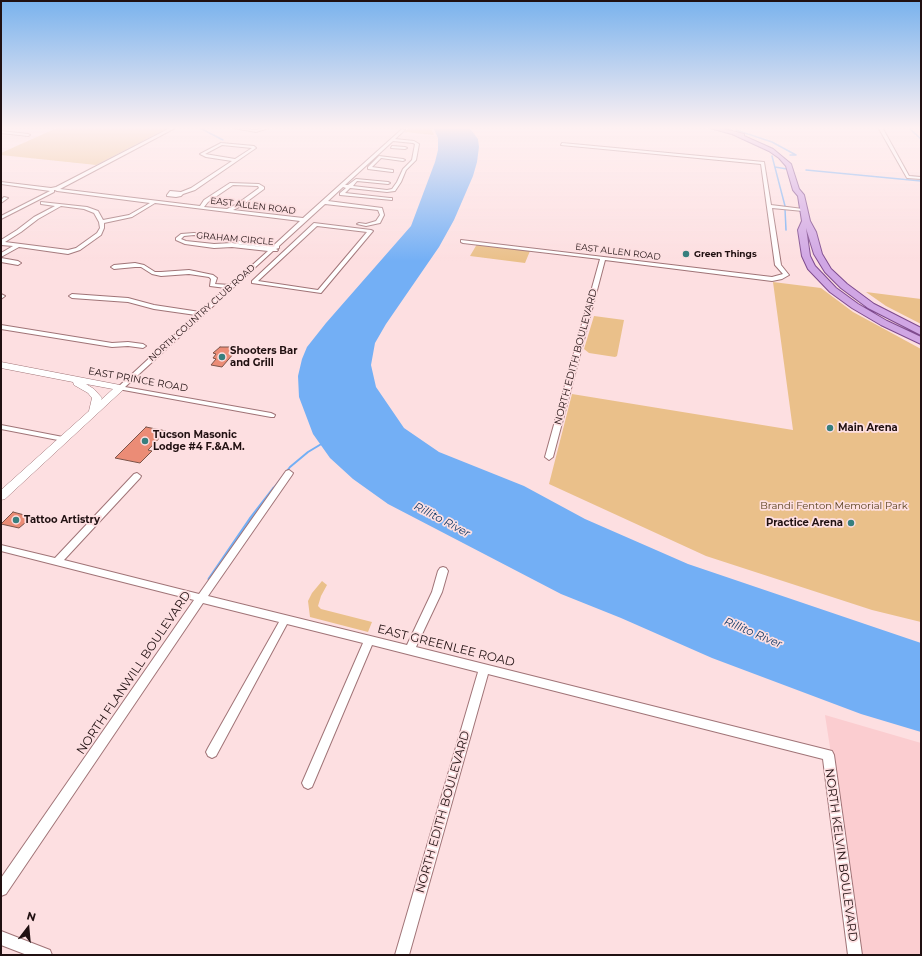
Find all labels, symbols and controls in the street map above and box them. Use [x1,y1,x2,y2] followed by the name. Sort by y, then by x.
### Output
[210,195,296,217] street label: EAST ALLEN ROAD
[196,230,274,248] street label: GRAHAM CIRCLE
[575,241,661,263] street label: EAST ALLEN ROAD
[681,249,691,259] marker: Green Things
[694,249,757,259] place label: Green Things
[147,262,257,364] street label: NORTH COUNTRY CLUB ROAD
[552,288,600,426] street label: NORTH EDITH BOULEVARD
[230,345,298,368] place label: Shooters Bar and Grill
[217,352,227,362] marker: Shooters Bar and Grill
[87,365,189,395] street label: EAST PRINCE ROAD
[838,422,898,434] place label: Main Arena
[825,423,835,433] marker: Main Arena
[153,429,245,452] place label: Tucson Masonic Lodge #4 F.&A.M.
[140,436,150,446] marker: Tucson Masonic Lodge #4 F.&A.M.
[412,500,472,540] water label: Rillito River
[760,500,908,512] park label: Brandi Fenton Memorial Park
[24,514,100,526] place label: Tattoo Artistry
[11,515,21,525] marker: Tattoo Artistry
[766,517,843,529] place label: Practice Arena
[846,518,856,528] marker: Practice Arena
[74,589,194,757] street label: NORTH FLANWILL BOULEVARD
[722,615,784,651] water label: Rillito River
[376,622,516,670] street label: EAST GREENLEE ROAD
[413,729,473,895] street label: NORTH EDITH BOULEVARD
[822,768,860,942] street label: NORTH KELVIN BOULEVARD
[8,908,48,948] north arrow
[25,909,38,924] text: N

